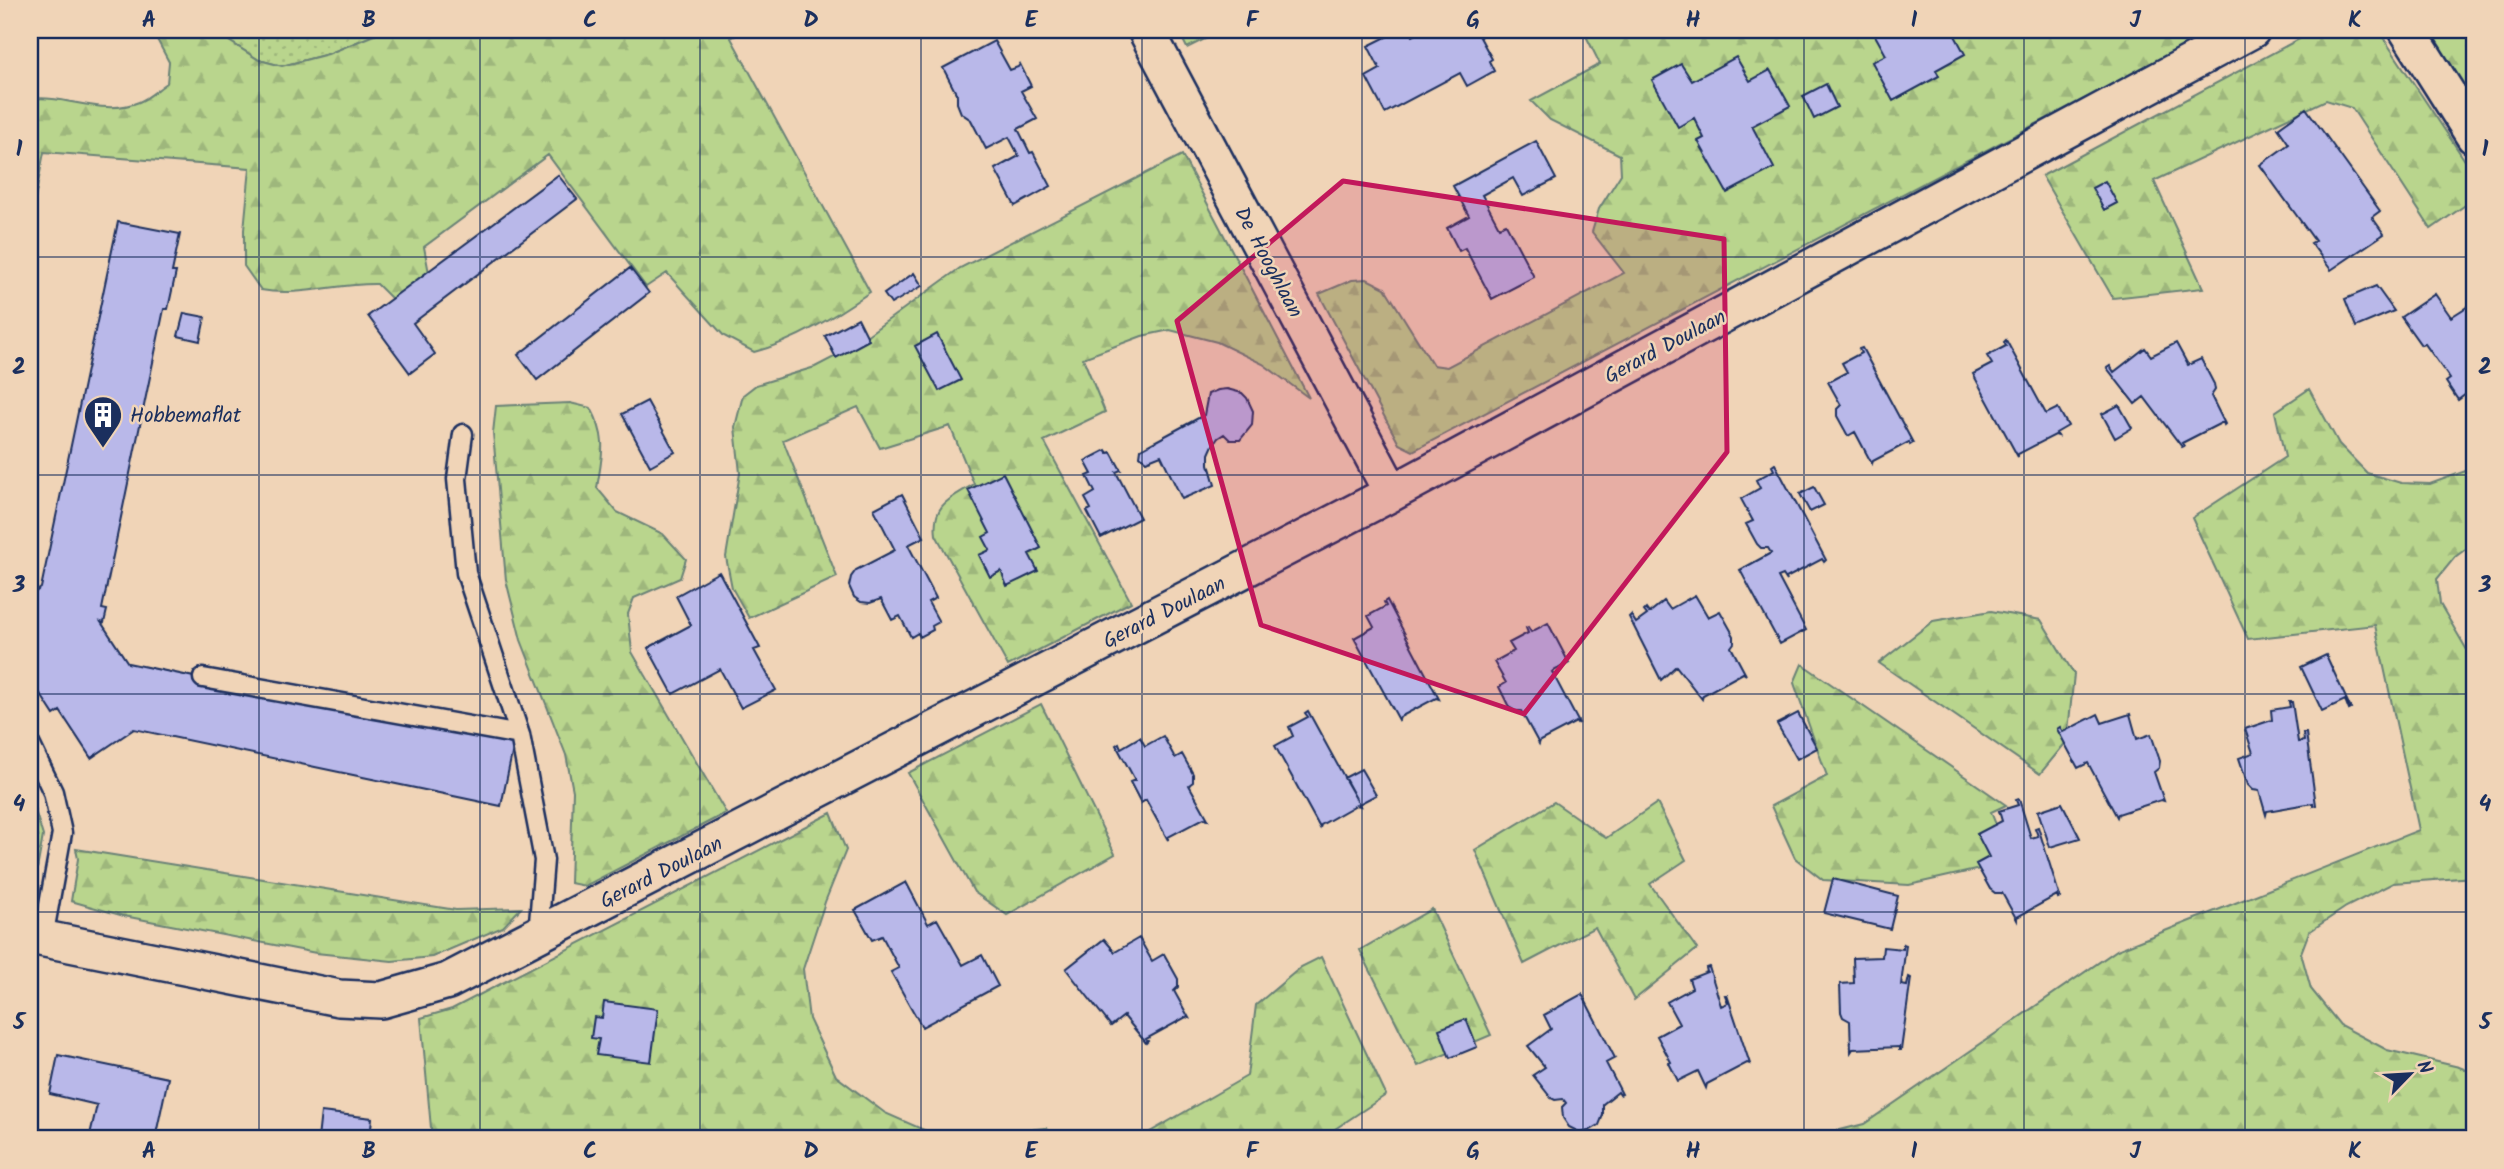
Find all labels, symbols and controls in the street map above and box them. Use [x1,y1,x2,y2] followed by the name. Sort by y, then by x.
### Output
[142,3,156,39] text: A
[362,3,376,39] text: B
[583,3,597,39] text: C
[803,3,819,39] text: D
[1025,3,1039,39] text: E
[1246,3,1260,39] text: F
[1466,3,1480,39] text: G
[1686,3,1701,39] text: H
[1910,3,1918,39] text: I
[2129,3,2141,39] text: J
[2348,3,2362,39] text: K
[16,132,23,168] text: 1
[2482,132,2489,168] text: 1
[1225,201,1311,324] street label: De Hooghlaan
[1599,301,1733,393] street label: Gerard Doulaan
[12,350,26,386] text: 2
[2478,350,2492,386] text: 2
[82,394,124,449] building icon: Hobbemaflat
[130,400,242,433] place label: Hobbemaflat
[12,568,26,604] text: 3
[1097,568,1232,658] street label: Gerard Doulaan
[2478,568,2492,604] text: 3
[13,787,26,823] text: 4
[2479,787,2492,823] text: 4
[594,828,729,918] street label: Gerard Doulaan
[12,1005,27,1041] text: 5
[2478,1005,2493,1041] text: 5
[2374,1040,2444,1110] north arrow
[2407,1056,2440,1079] text: N
[142,1134,156,1169] text: A
[362,1134,376,1169] text: B
[583,1134,597,1169] text: C
[803,1134,819,1169] text: D
[1025,1134,1039,1169] text: E
[1246,1134,1260,1169] text: F
[1466,1134,1480,1169] text: G
[1686,1134,1701,1169] text: H
[1910,1134,1918,1169] text: I
[2129,1134,2141,1169] text: J
[2348,1134,2362,1169] text: K

